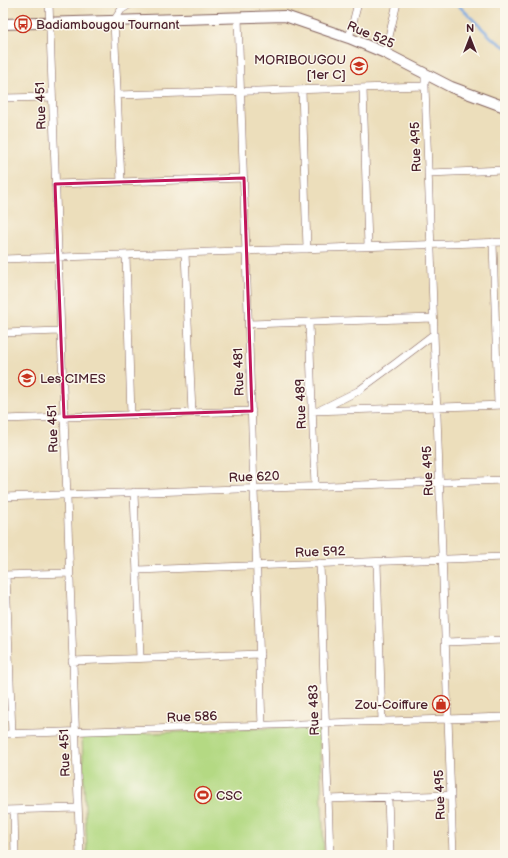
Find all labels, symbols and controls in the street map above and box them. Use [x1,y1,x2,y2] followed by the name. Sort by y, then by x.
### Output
[13,14,33,34] bus stop icon: Badiambougou Tournant
[36,17,180,33] place label: Badiambougou Tournant
[344,18,397,52] street label: Rue 525
[450,18,490,58] north arrow
[466,22,474,35] text: N
[254,52,346,83] place label: MORIBOUGOU [1er C]
[349,56,369,76] school or university icon: MORIBOUGOU [1er C]
[32,82,50,130] street label: Rue 451
[407,121,425,173] street label: Rue 495
[230,348,248,396] street label: Rue 481
[17,368,37,388] school or university icon: Les CIMES
[40,371,106,387] place label: Les CIMES
[292,378,310,430] street label: Rue 489
[44,405,62,453] street label: Rue 451
[419,445,437,497] street label: Rue 495
[228,468,280,486] street label: Rue 620
[295,543,346,561] street label: Rue 592
[305,684,323,736] street label: Rue 483
[431,694,451,714] shop icon: Zou-Coiffure
[354,697,428,713] place label: Zou-Coiffure
[166,708,218,726] street label: Rue 586
[56,729,74,777] street label: Rue 451
[431,769,449,821] street label: Rue 495
[193,785,213,805] sports icon: CSC
[216,788,242,804] place label: CSC

